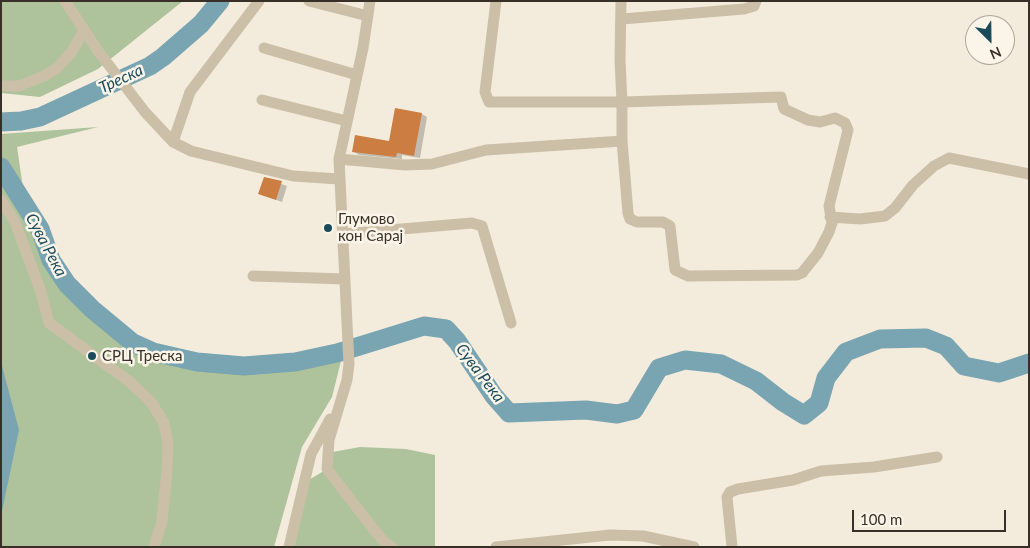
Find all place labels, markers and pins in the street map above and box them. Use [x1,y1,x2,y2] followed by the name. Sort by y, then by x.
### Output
[338,210,403,245] place label: Глумово кон Сарај
[322,222,334,234] marker: Глумово кон Сарај
[102,347,182,365] place label: СРЦ Треска
[86,350,98,362] marker: СРЦ Треска

